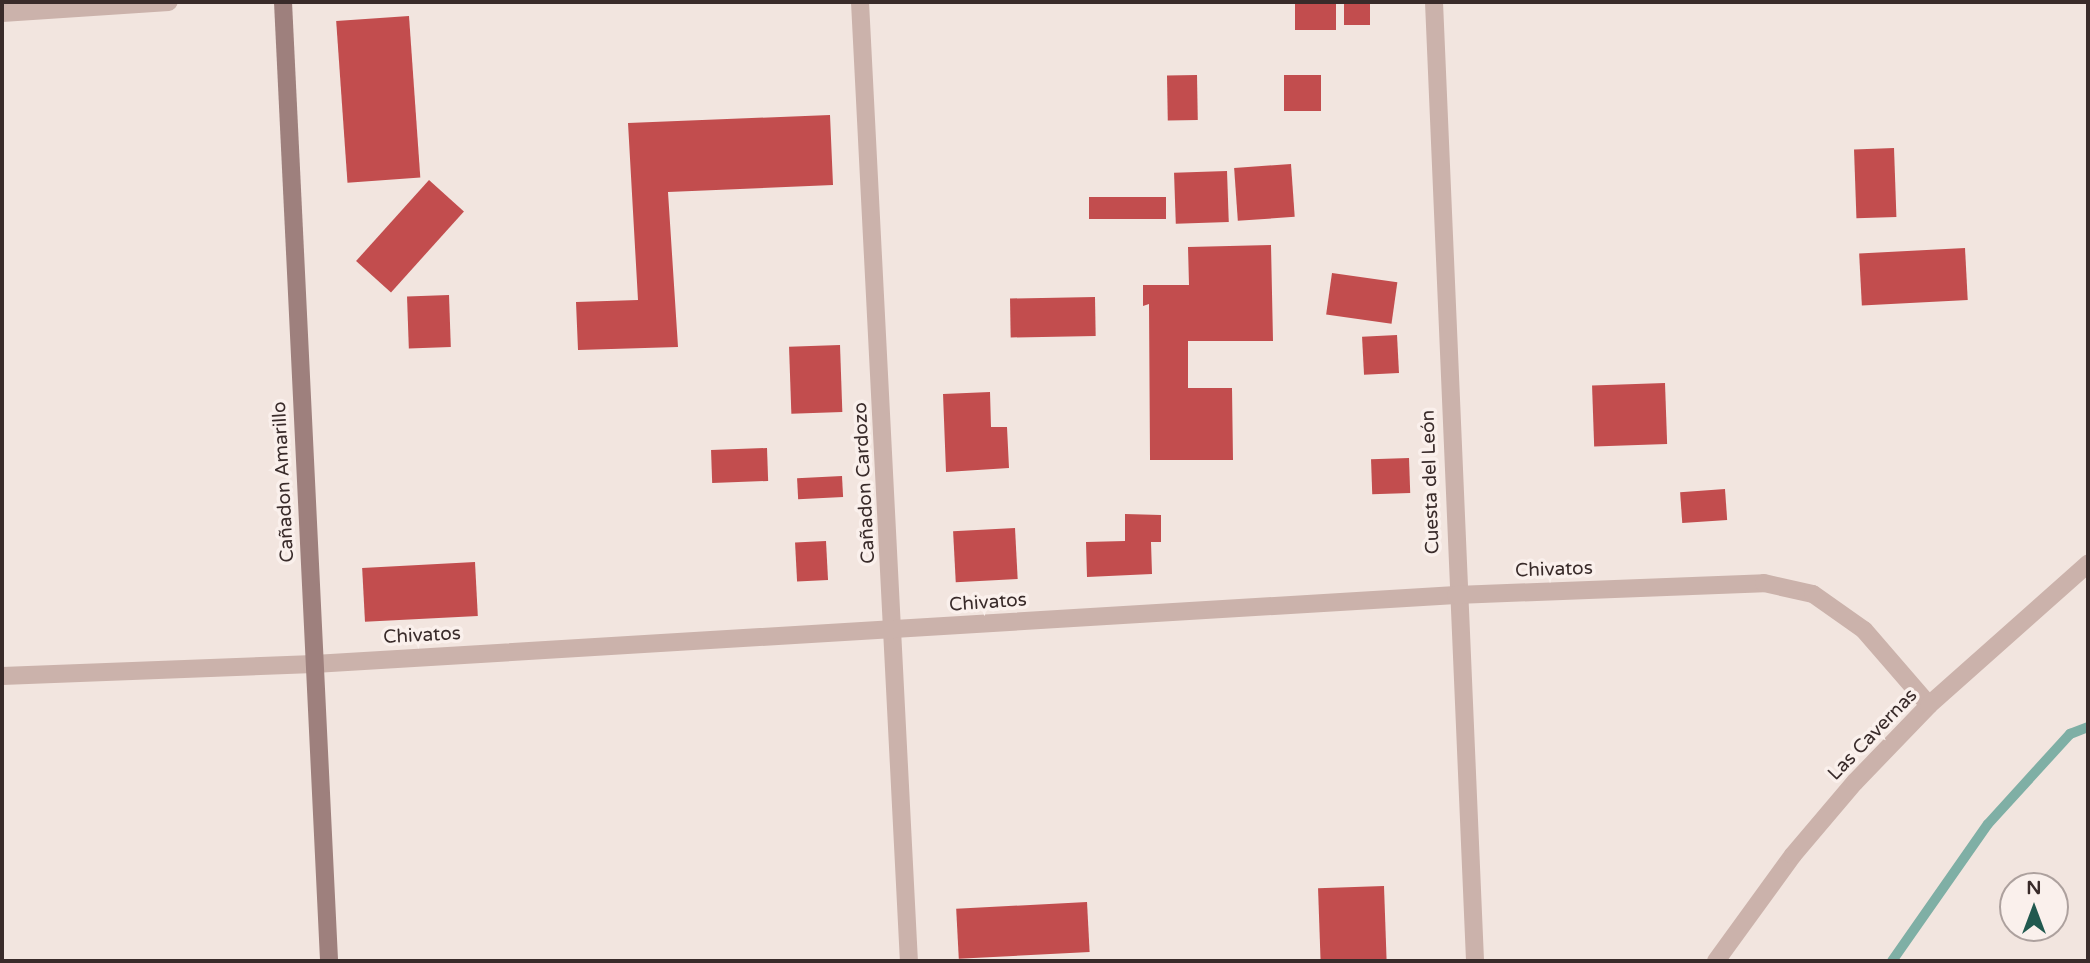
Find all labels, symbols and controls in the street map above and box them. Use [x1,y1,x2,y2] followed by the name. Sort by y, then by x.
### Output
[268,401,300,563] street label: Cañadon Amarillo
[849,402,881,564] street label: Cañadon Cardozo
[1417,409,1445,555] street label: Cuesta del León
[1515,557,1593,583] street label: Chivatos
[948,589,1028,617] street label: Chivatos
[383,623,461,649] street label: Chivatos
[1824,684,1922,786] street label: Las Cavernas
[1999,872,2069,942] north arrow
[2026,877,2042,899] text: N

